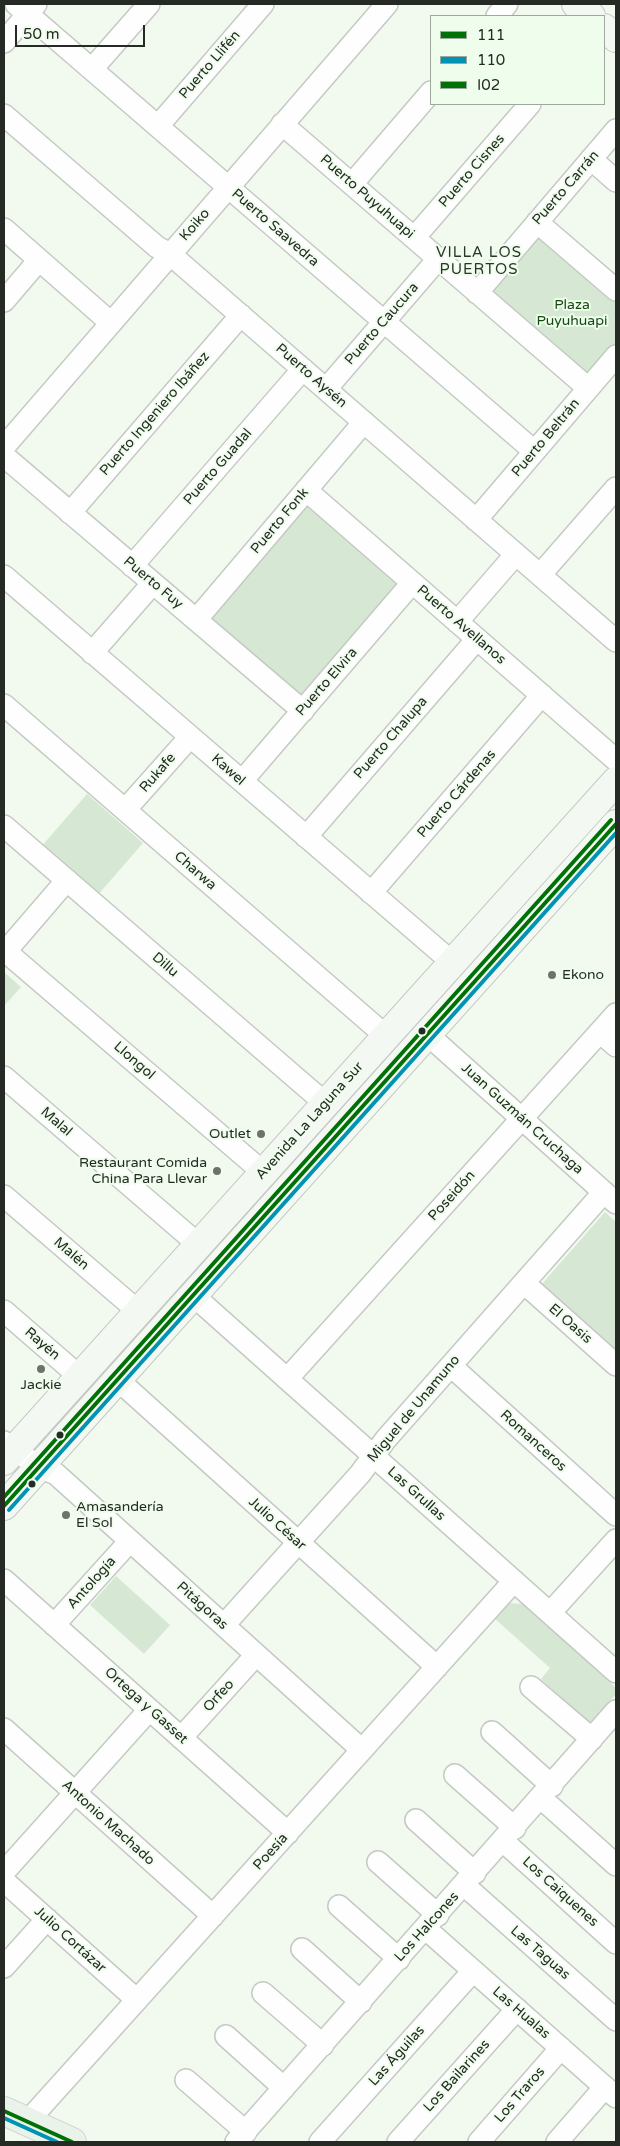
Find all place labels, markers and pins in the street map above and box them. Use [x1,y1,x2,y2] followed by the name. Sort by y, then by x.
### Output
[562,967,604,983] place label: Ekono
[546,969,558,981] marker: Ekono
[417,1026,427,1036] unlabelled marker
[209,1126,251,1142] place label: Outlet
[255,1128,267,1140] marker: Outlet
[79,1155,207,1188] place label: Restaurant Comida China Para Llevar
[211,1165,223,1177] marker: Restaurant Comida China Para Llevar
[35,1363,47,1375] marker: Jackie
[21,1377,61,1393] place label: Jackie
[55,1430,65,1440] unlabelled marker
[27,1479,37,1489] unlabelled marker
[76,1499,164,1531] place label: Amasandería El Sol
[60,1509,72,1521] marker: Amasandería El Sol

